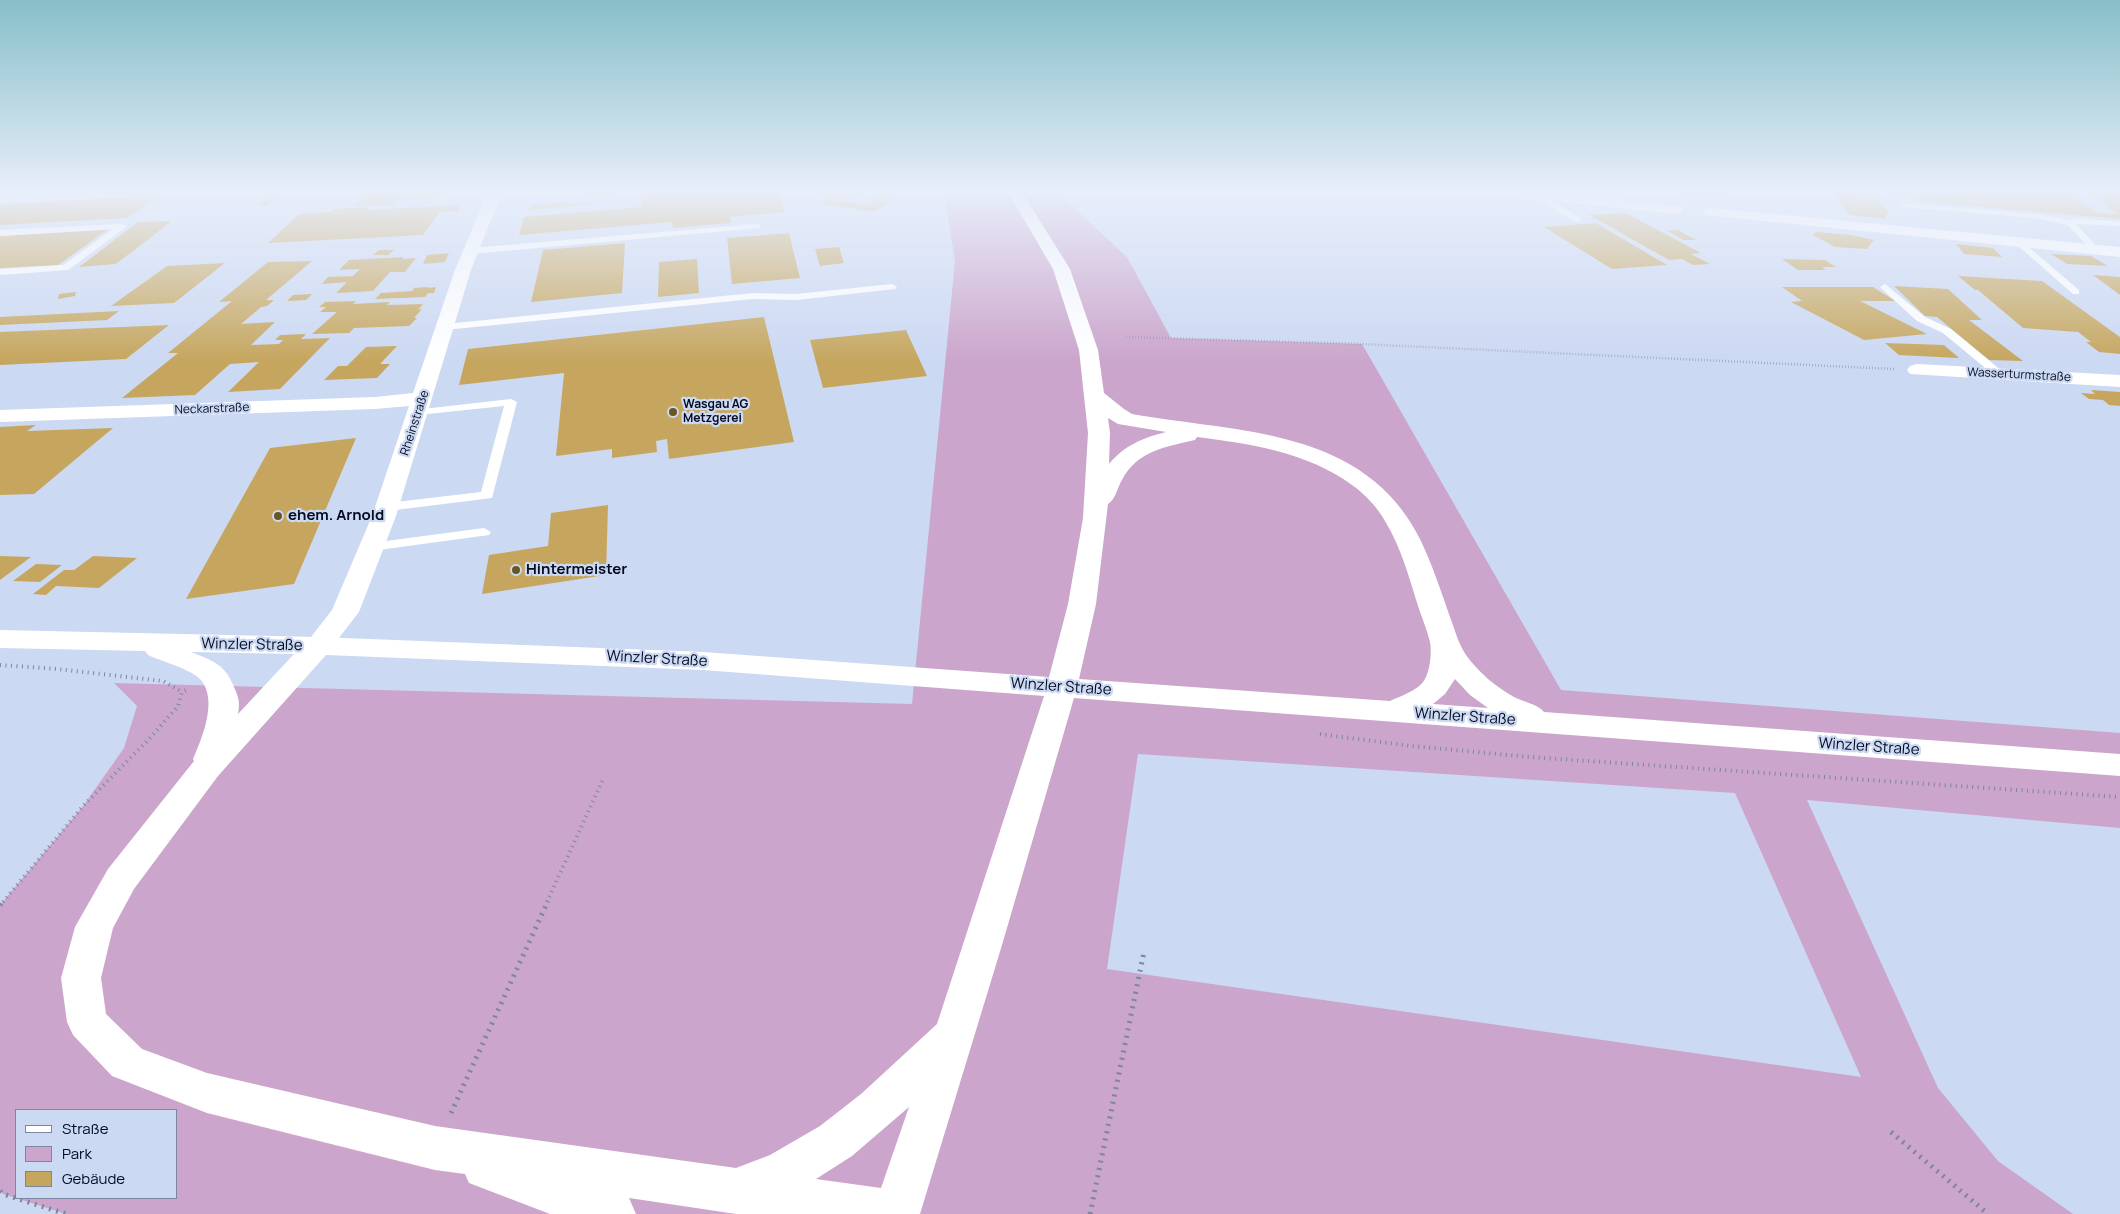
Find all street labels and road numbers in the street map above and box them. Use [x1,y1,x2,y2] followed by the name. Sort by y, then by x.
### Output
[1967,365,2071,385] street label: Wasserturmstraße
[398,389,432,457] street label: Rheinstraße
[174,401,250,417] street label: Neckarstraße
[201,635,303,655] street label: Winzler Straße
[606,647,708,671] street label: Winzler Straße
[1010,674,1112,700] street label: Winzler Straße
[1414,704,1516,730] street label: Winzler Straße
[1818,734,1920,760] street label: Winzler Straße

